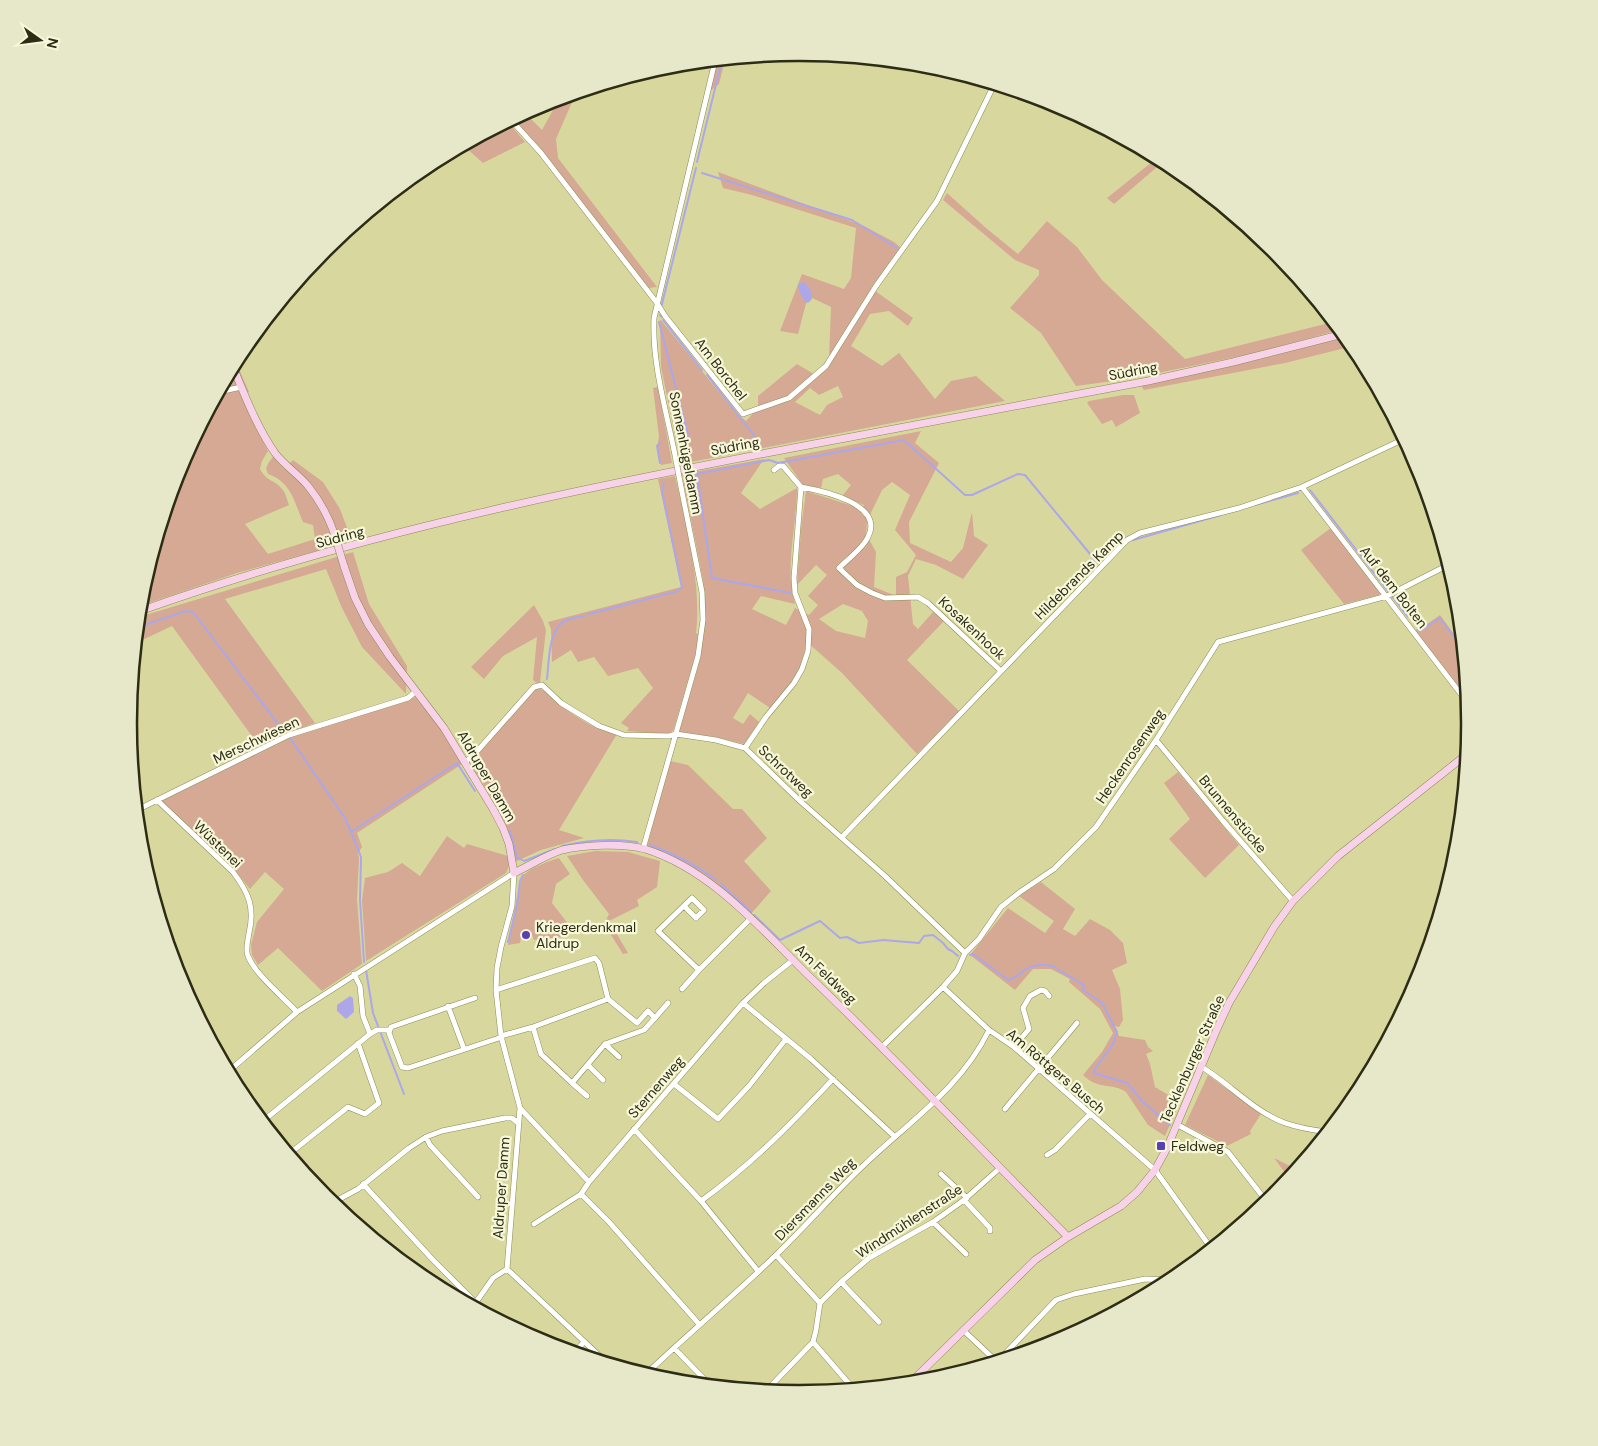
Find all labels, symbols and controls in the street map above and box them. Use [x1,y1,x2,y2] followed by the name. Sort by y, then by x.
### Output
[15,15,65,65] north arrow
[43,36,63,50] text: N
[691,334,751,404] street label: Am Borchel
[1107,357,1159,385] street label: Südring
[665,390,707,516] street label: Sonnenhügeldamm
[709,432,761,460] street label: Südring
[314,522,366,552] street label: Südring
[1031,527,1127,623] street label: Hildebrands Kamp
[1356,542,1432,632] street label: Auf dem Bolten
[935,592,1009,664] street label: Kosakenhook
[1092,705,1168,807] street label: Heckenrosenweg
[210,712,302,768] street label: Merschwiesen
[454,727,520,825] street label: Aldruper Damm
[755,741,817,801] street label: Schrotweg
[1195,771,1271,857] street label: Brunnenstücke
[190,816,246,872] street label: Wüstenei
[536,918,636,952] place label: Kriegerdenkmal Aldrup
[520,929,532,941] marker: Kriegerdenkmal Aldrup
[791,940,861,1008] street label: Am Feldweg
[1156,992,1228,1126] street label: Tecklenburger Straße
[1003,1024,1109,1118] street label: Am Röttgers Busch
[624,1052,688,1122] street label: Sternenweg
[488,1136,514,1240] street label: Aldruper Damm
[1171,1137,1224,1155] place label: Feldweg
[1155,1140,1167,1152] marker: Feldweg
[771,1154,859,1244] street label: Diersmanns Weg
[852,1180,966,1262] street label: Windmühlenstraße

